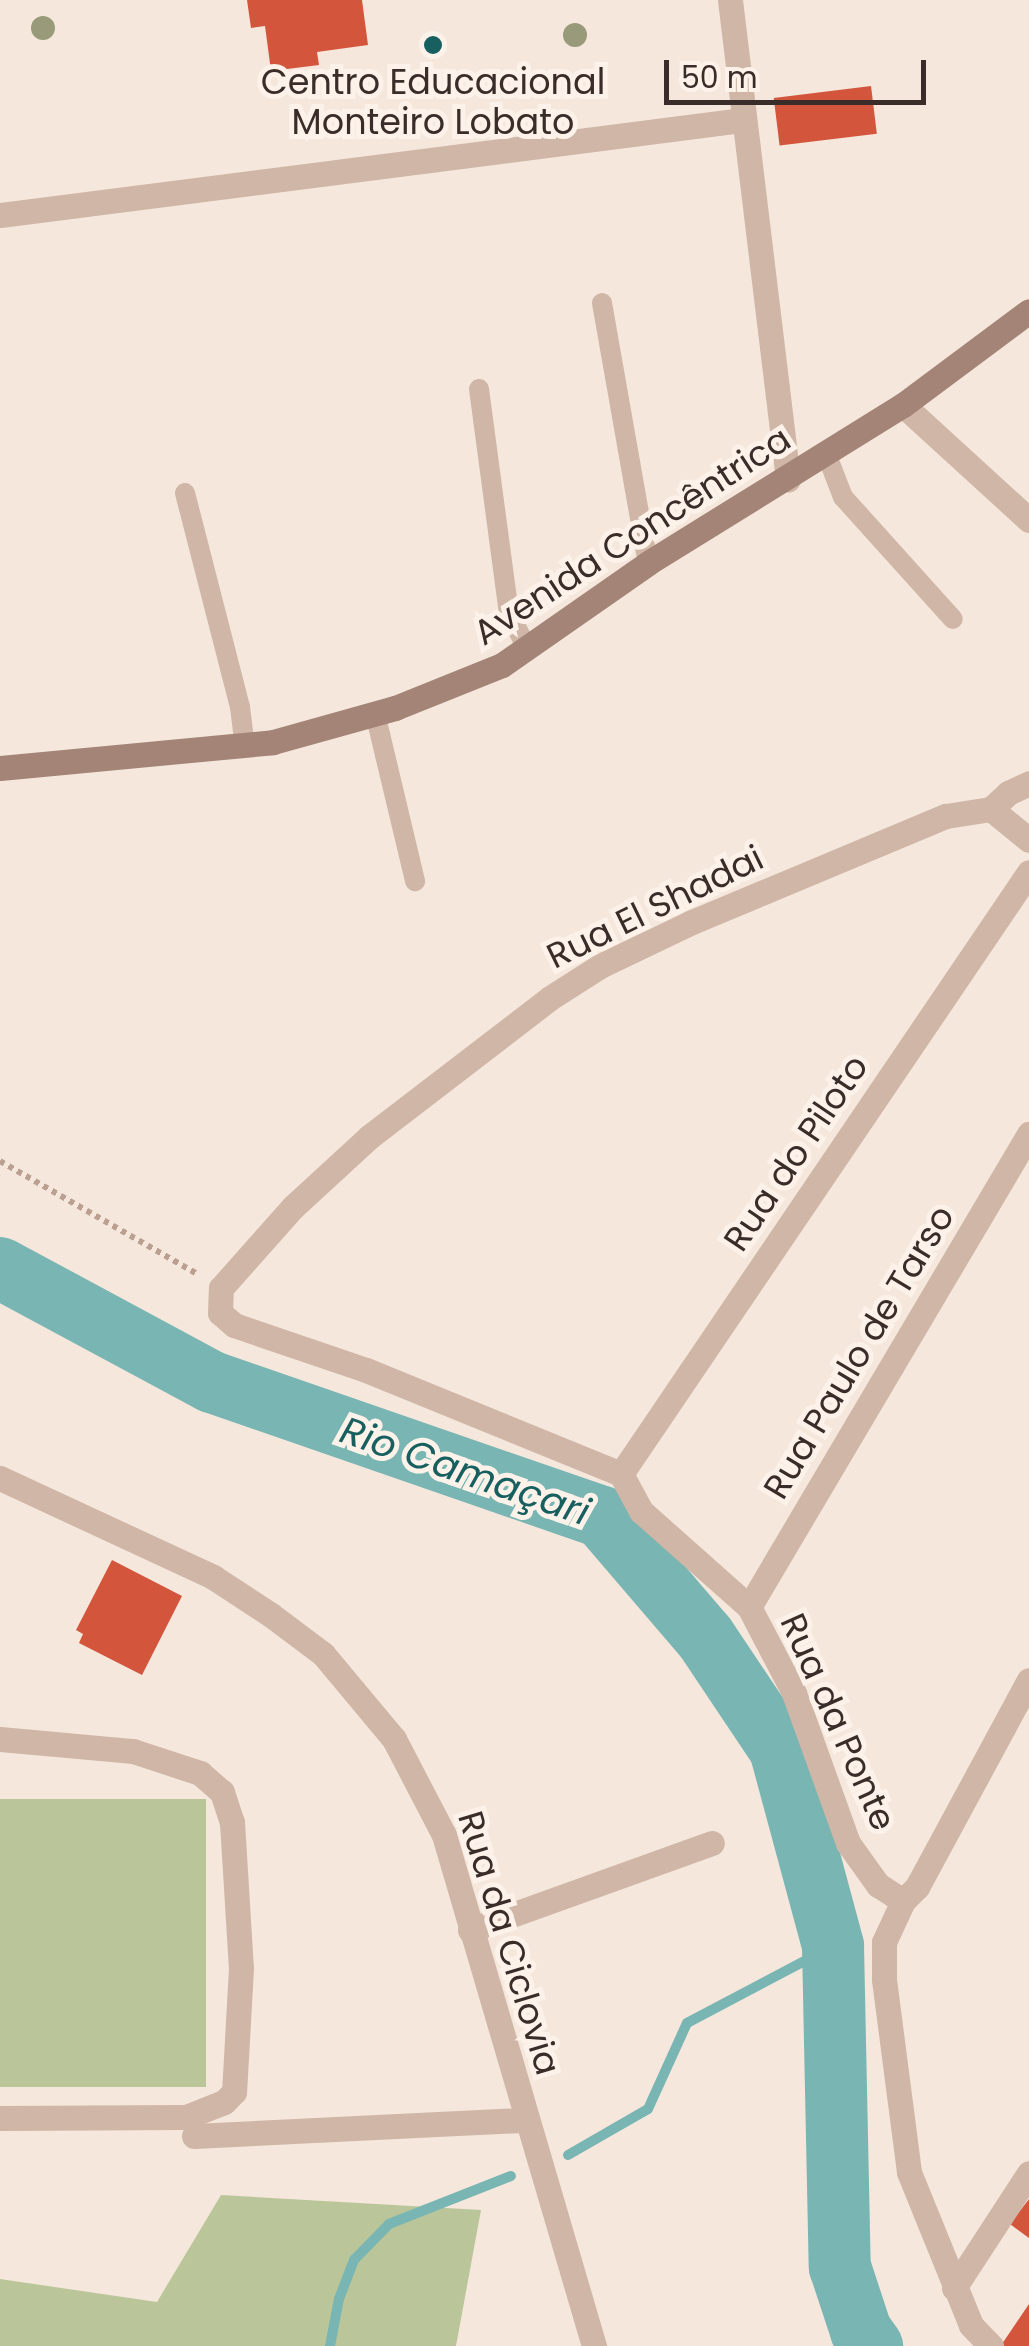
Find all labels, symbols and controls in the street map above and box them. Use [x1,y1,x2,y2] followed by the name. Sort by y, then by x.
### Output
[422,34,444,56] marker: Centro Educacional Monteiro Lobato
[669,40,932,102] scale bar
[681,56,758,99] text: 50 m
[261,61,605,143] place label: Centro Educacional Monteiro Lobato
[466,418,798,654] street label: Avenida Concêntrica
[540,837,770,977] street label: Rua El Shadai
[715,1047,877,1259] street label: Rua do Piloto
[755,1198,963,1506] street label: Rua Paulo de Tarso
[335,1407,595,1535] water label: Rio Camaçari
[771,1607,905,1837] street label: Rua da Ponte
[449,1806,569,2080] street label: Rua da Ciclovia

